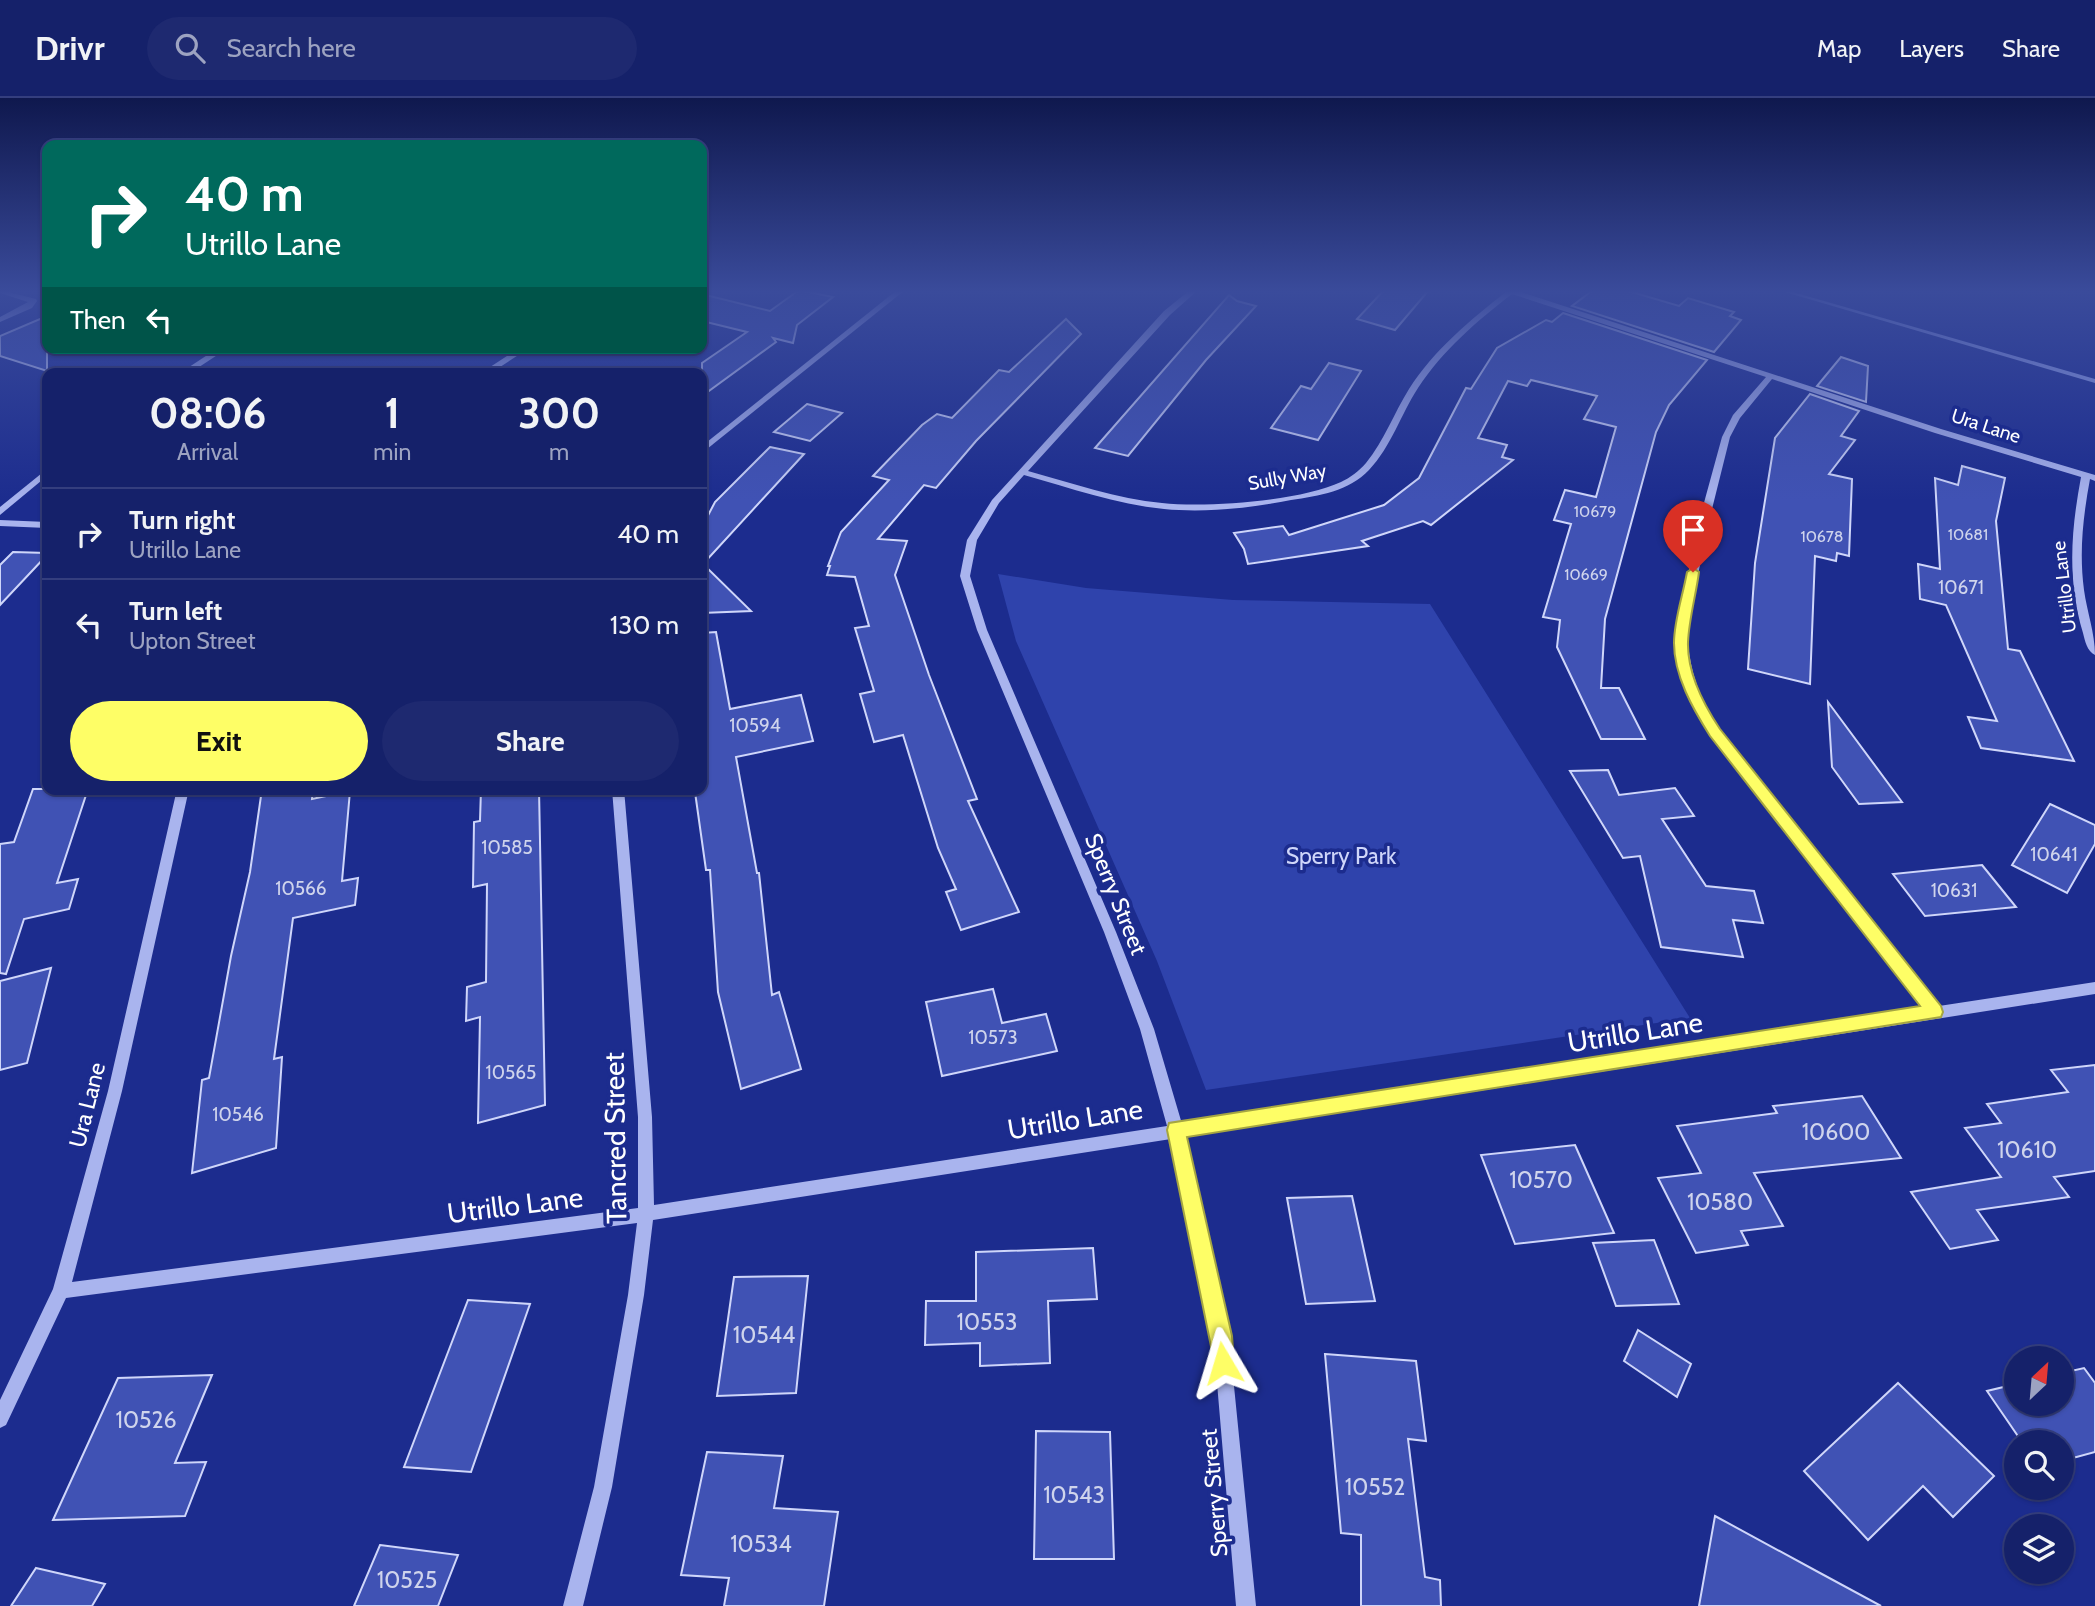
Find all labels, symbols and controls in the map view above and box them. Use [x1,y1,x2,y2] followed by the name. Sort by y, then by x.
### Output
[147,17,637,80] search box
[35,28,105,68] text: Drivr
[171,29,209,67] icon: search
[227,32,356,64] text: Search here
[1817,34,1861,63] text: Map
[1899,34,1964,63] text: Layers
[2002,34,2060,63] text: Share
[185,164,304,223] text: 40 m
[70,168,161,259] icon: right
[185,224,341,263] text: Utrillo Lane
[140,301,178,339] icon: left
[70,304,126,336] text: Then
[149,387,266,439] text: 08:06
[385,387,400,439] text: 1
[518,387,600,439] text: 300
[1948,404,2024,448] street label: Ura Lane
[177,438,238,466] text: Arrival
[373,438,411,466] text: min
[549,438,569,466] text: m
[1246,459,1328,495] street label: Sully Way
[1663,500,1723,572] pin
[1574,502,1616,521] house number: 10679
[129,504,235,536] text: Turn right
[1674,511,1712,549] icon: arrive
[70,515,108,553] icon: right
[617,518,679,550] text: 40 m
[1948,525,1988,544] house number: 10681
[1800,527,1844,546] house number: 10678
[129,536,241,564] text: Utrillo Lane
[2047,539,2081,634] street label: Utrillo Lane
[1564,565,1608,584] house number: 10669
[1938,576,1984,599] house number: 10671
[129,595,222,627] text: Turn left
[70,606,108,644] icon: left
[610,609,679,641] text: 130 m
[129,627,255,655] text: Upton Street
[70,701,368,781] button: Exit
[382,701,679,781] button: Share
[729,714,781,737] house number: 10594
[1079,829,1153,959] street label: Sperry Street
[481,836,533,859] house number: 10585
[1286,842,1397,870] park label: Sperry Park
[2030,843,2078,866] house number: 10641
[275,877,327,900] house number: 10566
[1931,879,1977,902] house number: 10631
[1565,1005,1705,1059] street label: Utrillo Lane
[968,1026,1018,1049] house number: 10573
[597,1052,633,1224] street label: Tancred Street
[63,1059,111,1151] street label: Ura Lane
[486,1061,536,1084] house number: 10565
[1005,1092,1145,1146] street label: Utrillo Lane
[212,1103,264,1126] house number: 10546
[1802,1118,1870,1146] house number: 10600
[1997,1136,2057,1164] house number: 10610
[1509,1166,1573,1194] house number: 10570
[445,1180,585,1230] street label: Utrillo Lane
[1687,1188,1753,1216] house number: 10580
[957,1308,1017,1336] house number: 10553
[733,1321,795,1349] house number: 10544
[1186,1326,1260,1400] position arrow
[2004,1346,2074,1416] north arrow
[2004,1346,2074,1584] map controls
[115,1406,177,1434] house number: 10526
[1194,1428,1234,1558] street label: Sperry Street
[2004,1430,2074,1500] button: search
[1345,1473,1405,1501] house number: 10552
[1043,1481,1105,1509] house number: 10543
[2004,1514,2074,1584] button: layers
[730,1530,792,1558] house number: 10534
[377,1566,437,1594] house number: 10525

